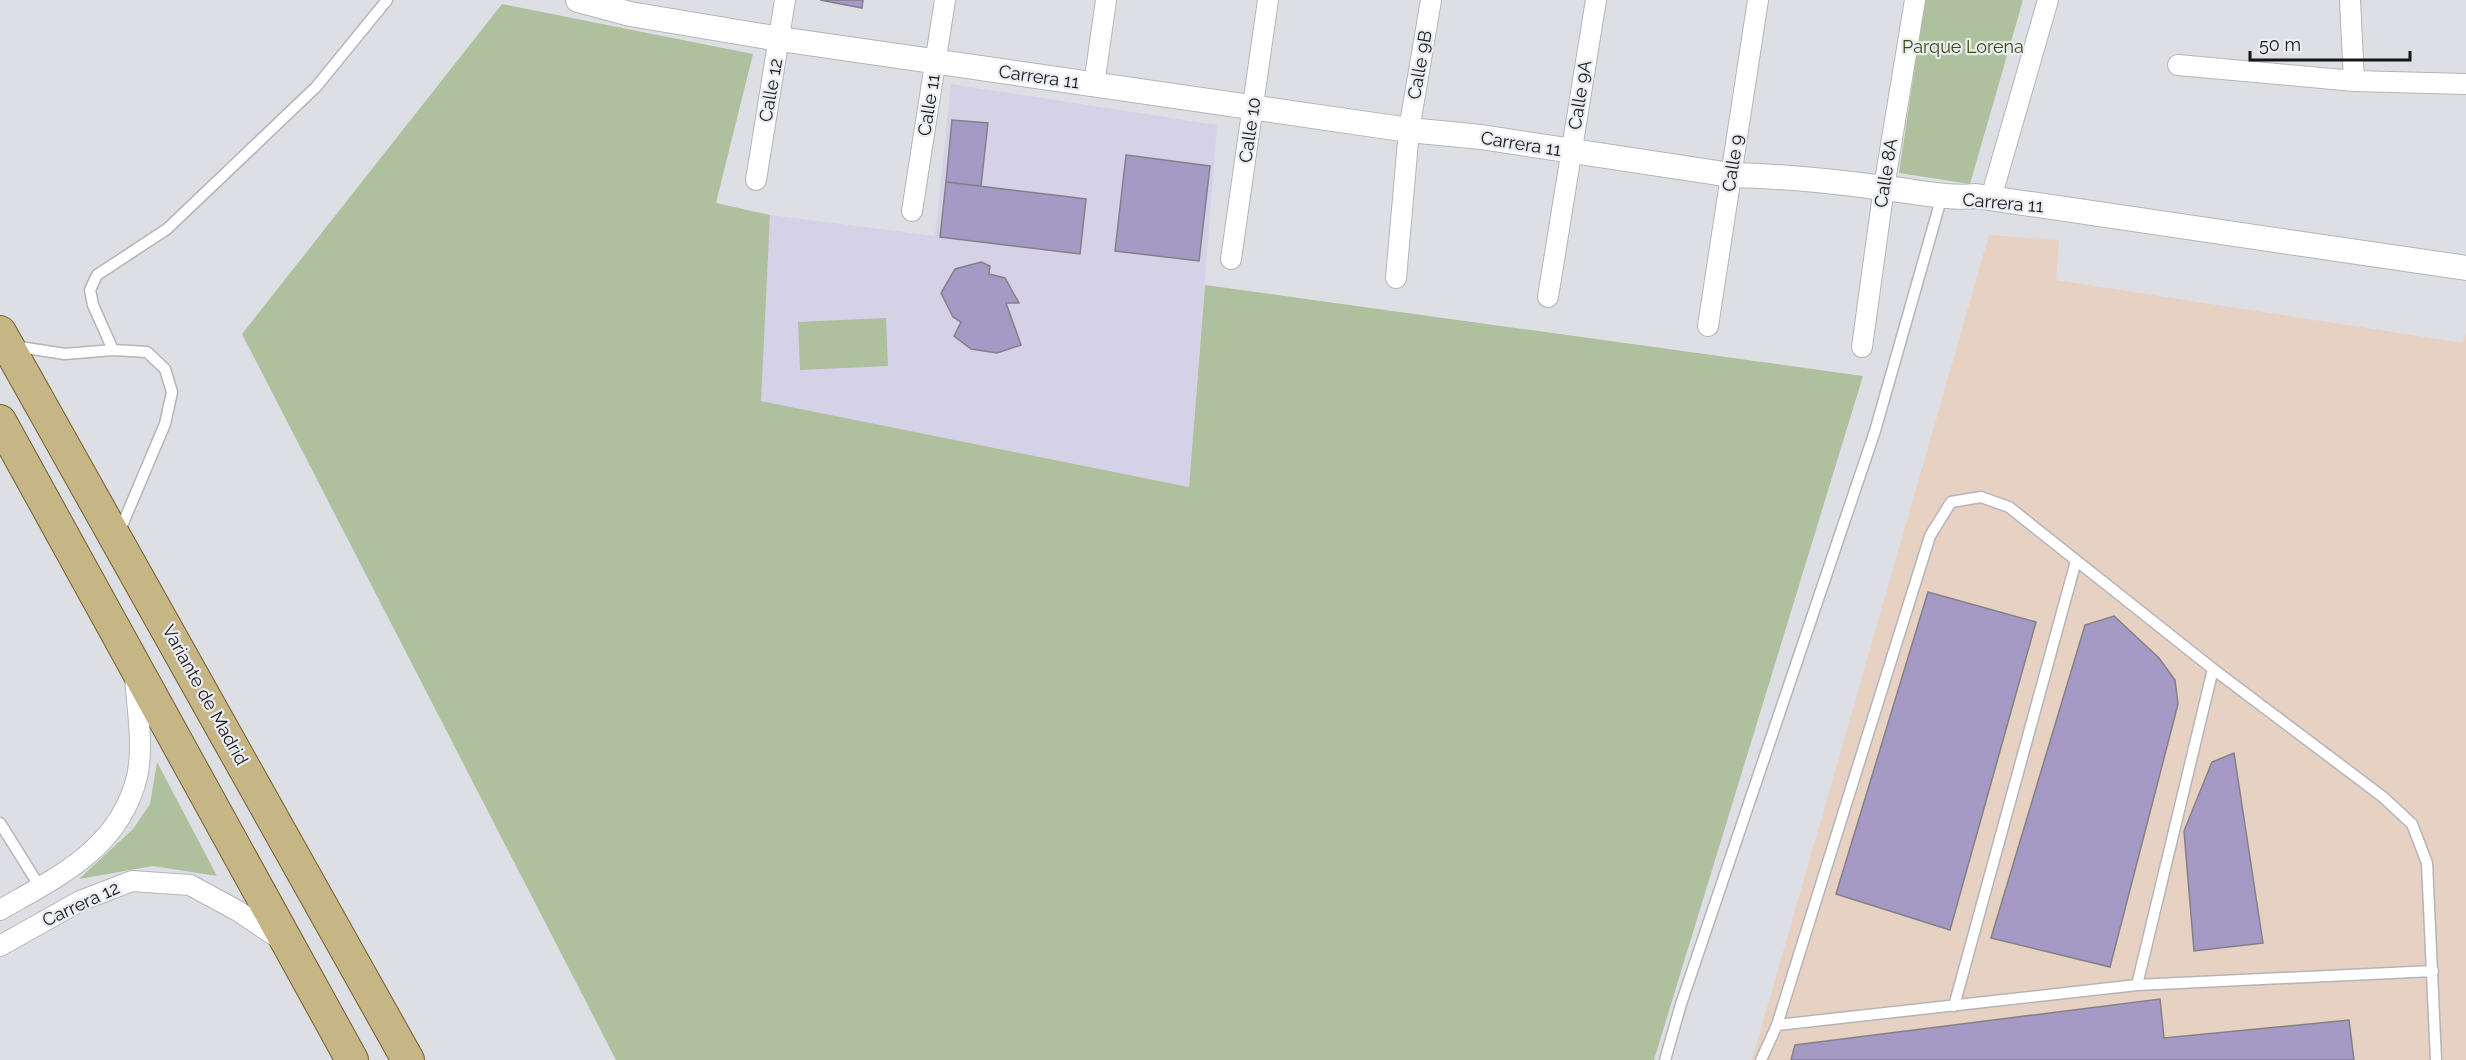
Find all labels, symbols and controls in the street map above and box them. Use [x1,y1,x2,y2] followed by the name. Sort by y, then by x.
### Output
[2250,24,2410,62] scale bar
[1403,29,1436,101] street label: Calle 9B
[2259,34,2301,55] text: 50 m
[1902,36,2024,57] park label: Parque Lorena
[755,56,786,123] street label: Calle 12
[1564,59,1595,131] street label: Calle 9A
[997,60,1081,93] street label: Carrera 11
[913,72,944,137] street label: Calle 11
[1235,96,1264,164] street label: Calle 10
[1479,127,1563,160] street label: Carrera 11
[1718,133,1747,193] street label: Calle 9
[1870,137,1901,209] street label: Calle 8A
[1962,189,2045,217] street label: Carrera 11
[158,621,253,769] street label: Variante de Madrid
[39,877,123,931] street label: Carrera 12

